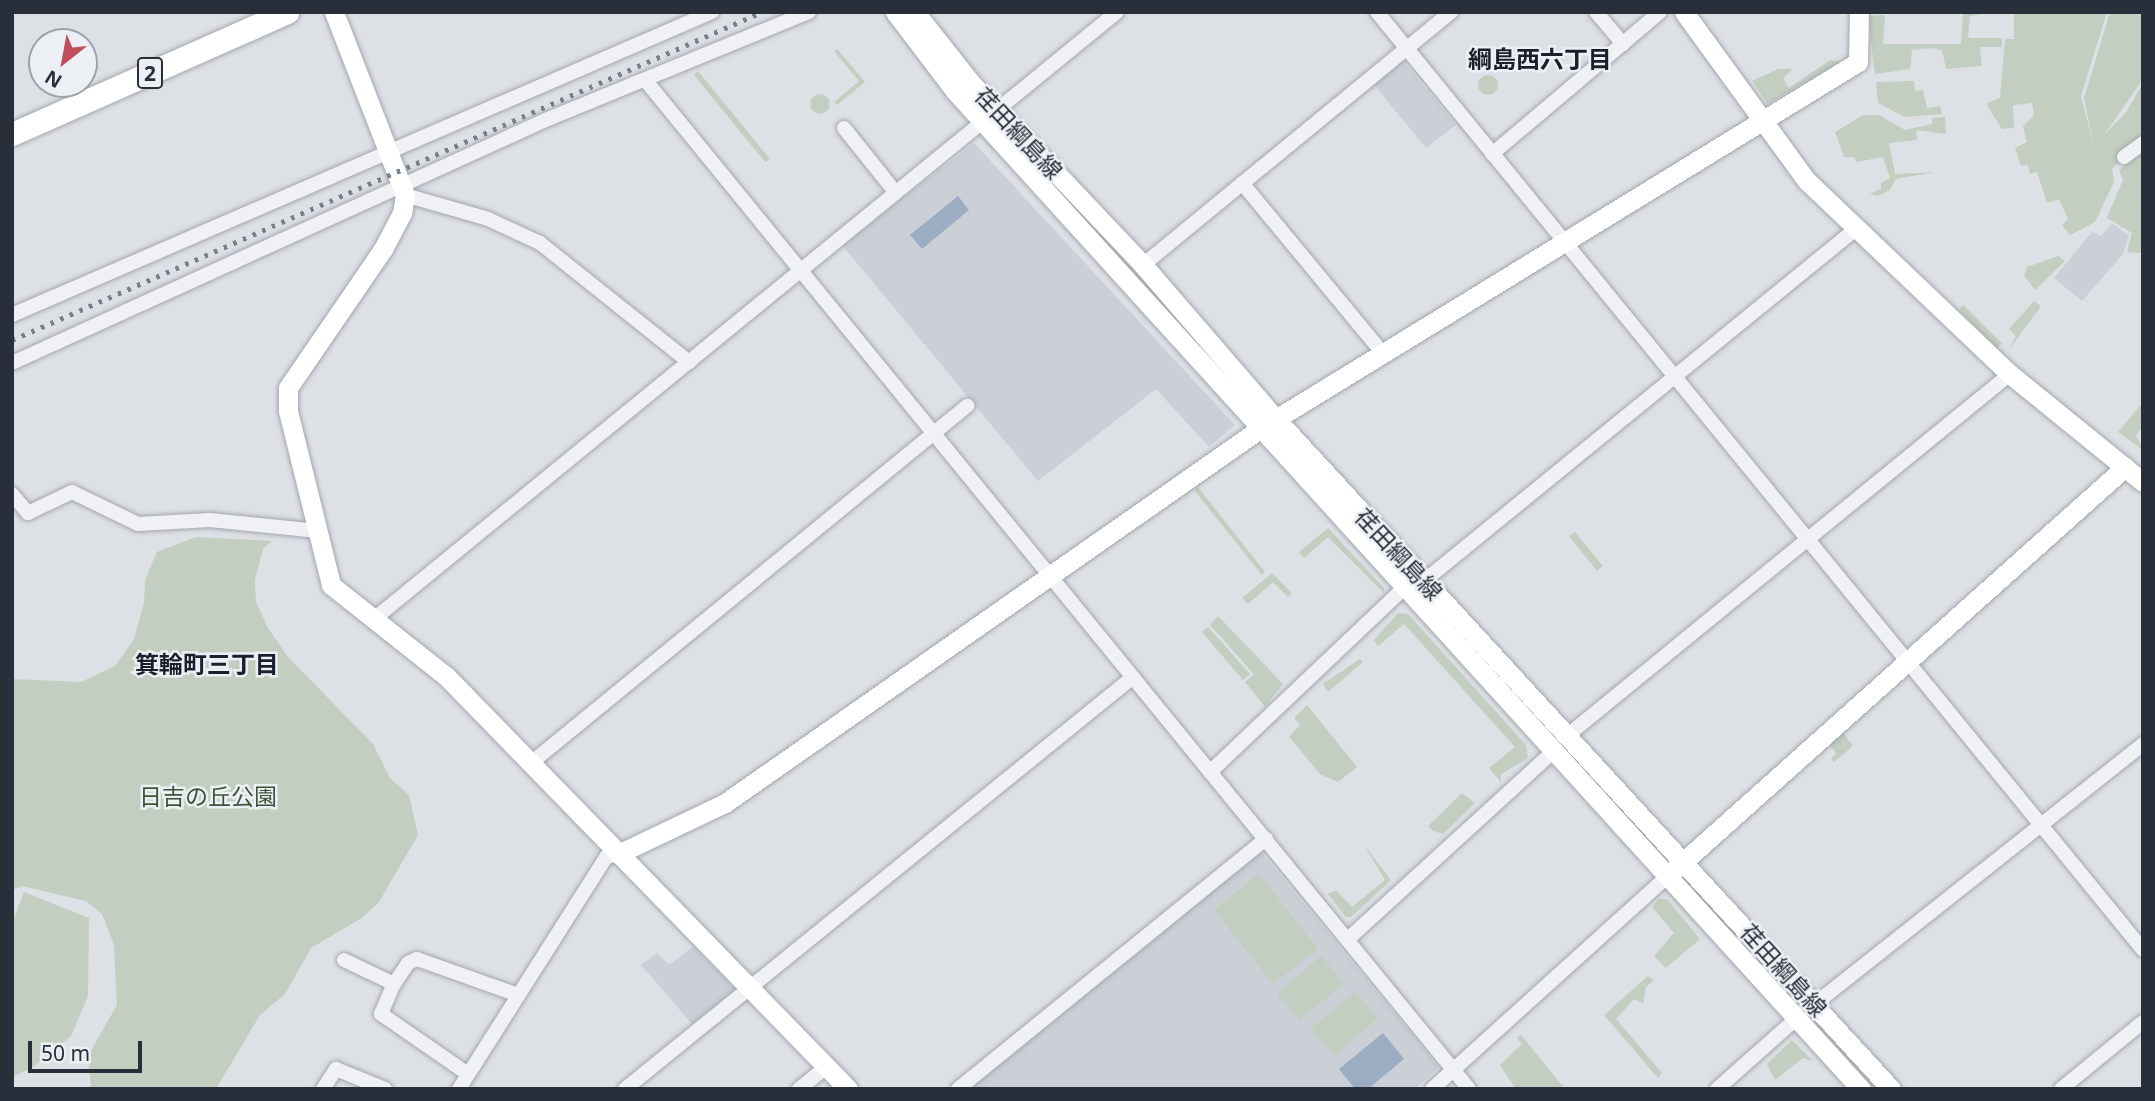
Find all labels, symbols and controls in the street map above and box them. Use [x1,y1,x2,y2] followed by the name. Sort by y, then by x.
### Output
[28,28,98,98] north arrow
[1468,45,1612,73] district label: 綱島西六丁目
[136,56,164,90] road number: 2
[40,64,67,94] text: N
[970,82,1068,184] street label: 荏田綱島線
[1350,503,1448,605] street label: 荏田綱島線
[135,650,279,678] district label: 箕輪町三丁目
[139,782,277,810] park label: 日吉の丘公園
[1735,918,1833,1022] street label: 荏田綱島線
[32,1028,145,1072] scale bar
[41,1039,90,1067] text: 50 m

